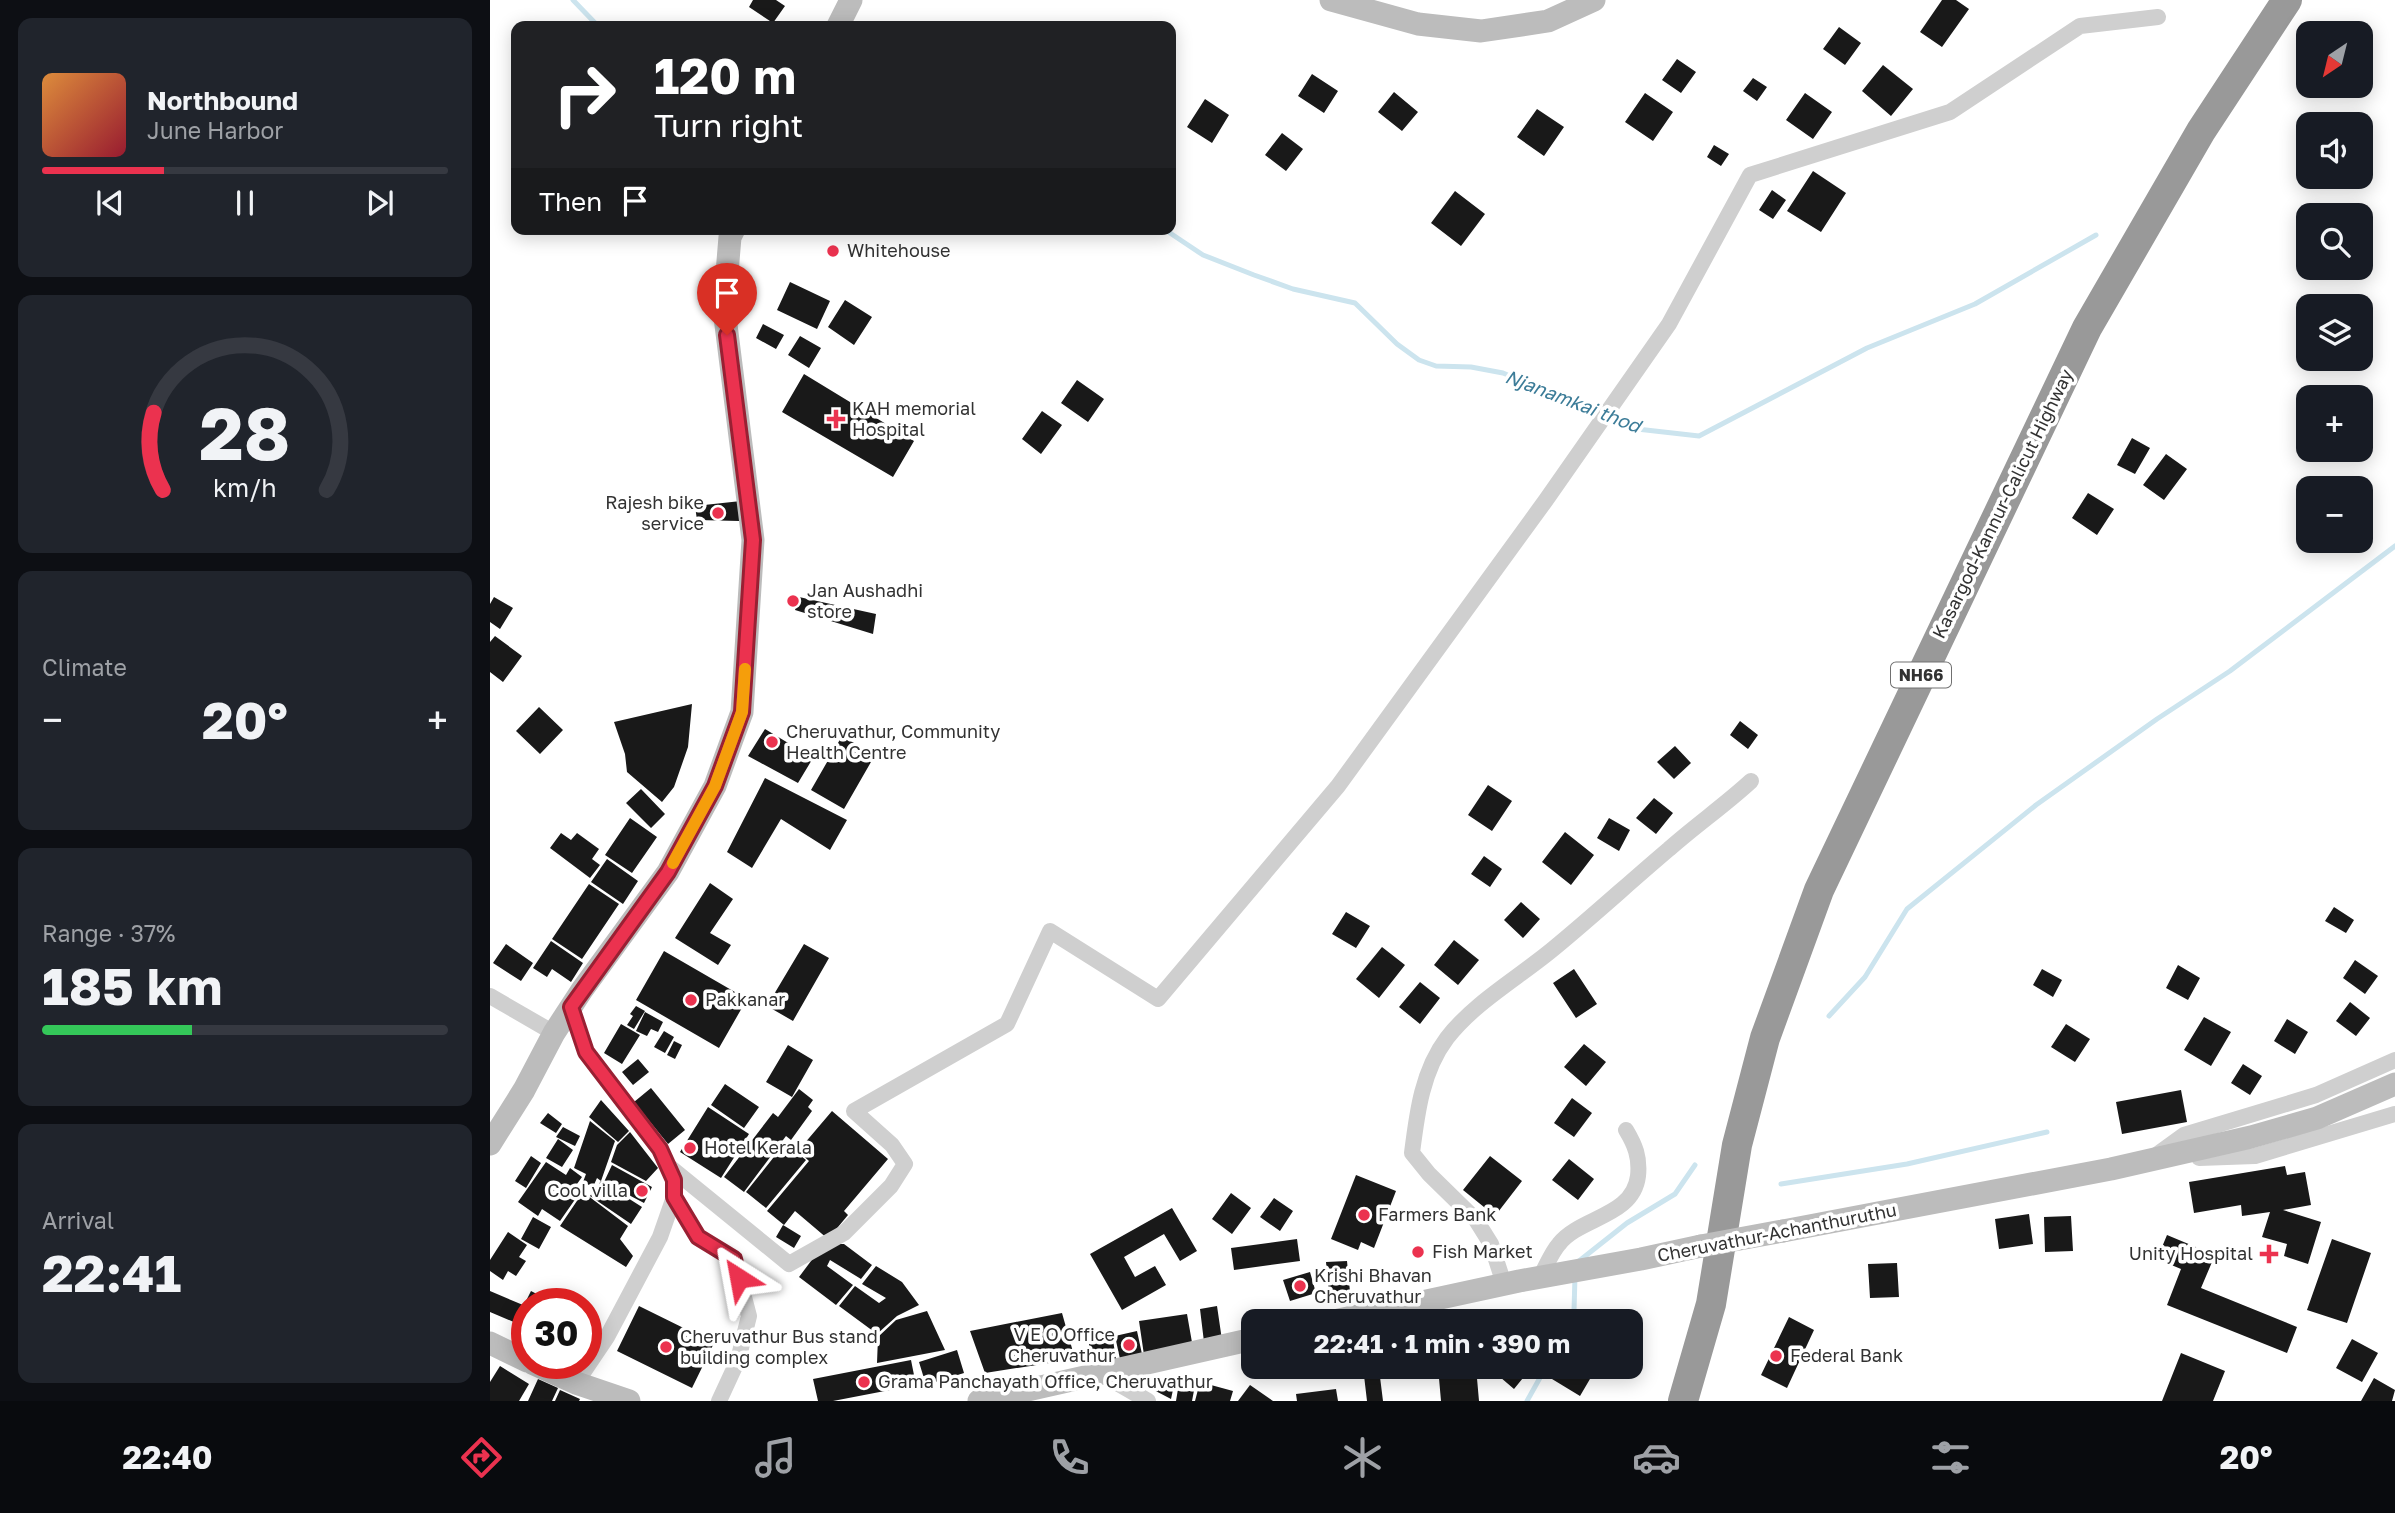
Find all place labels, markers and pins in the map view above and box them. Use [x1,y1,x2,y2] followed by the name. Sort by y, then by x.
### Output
[847,239,951,261] place label: Whitehouse
[825,243,841,259] marker: Whitehouse
[697,263,757,335] pin
[852,397,976,440] place label: KAH memorial Hospital
[826,409,846,429] marker: KAH memorial Hospital
[605,491,704,534] place label: Rajesh bike service
[710,505,726,521] marker: Rajesh bike service
[807,579,923,622] place label: Jan Aushadhi store
[785,593,801,609] marker: Jan Aushadhi store
[786,720,1000,763] place label: Cheruvathur, Community Health Centre
[764,734,780,750] marker: Cheruvathur, Community Health Centre
[705,988,785,1010] place label: Pakkanar
[683,992,699,1008] marker: Pakkanar
[704,1136,812,1158] place label: Hotel Kerala
[682,1140,698,1156] marker: Hotel Kerala
[547,1179,628,1201] place label: Cool villa
[634,1183,650,1199] marker: Cool villa
[1378,1203,1496,1225] place label: Farmers Bank
[1356,1207,1372,1223] marker: Farmers Bank
[1432,1240,1533,1262] place label: Fish Market
[2129,1242,2253,1264] place label: Unity Hospital
[1410,1244,1426,1260] marker: Fish Market
[2259,1244,2279,1264] marker: Unity Hospital
[1314,1264,1432,1307] place label: Krishi Bhavan Cheruvathur
[1292,1278,1308,1294] marker: Krishi Bhavan Cheruvathur
[1008,1323,1115,1366] place label: V E O Office Cheruvathur
[680,1325,878,1368] place label: Cheruvathur Bus stand building complex
[1121,1337,1137,1353] marker: V E O Office Cheruvathur
[658,1339,674,1355] marker: Cheruvathur Bus stand building complex
[1790,1344,1903,1366] place label: Federal Bank
[1768,1348,1784,1364] marker: Federal Bank
[878,1370,1213,1392] place label: Grama Panchayath Office, Cheruvathur
[856,1374,872,1390] marker: Grama Panchayath Office, Cheruvathur

